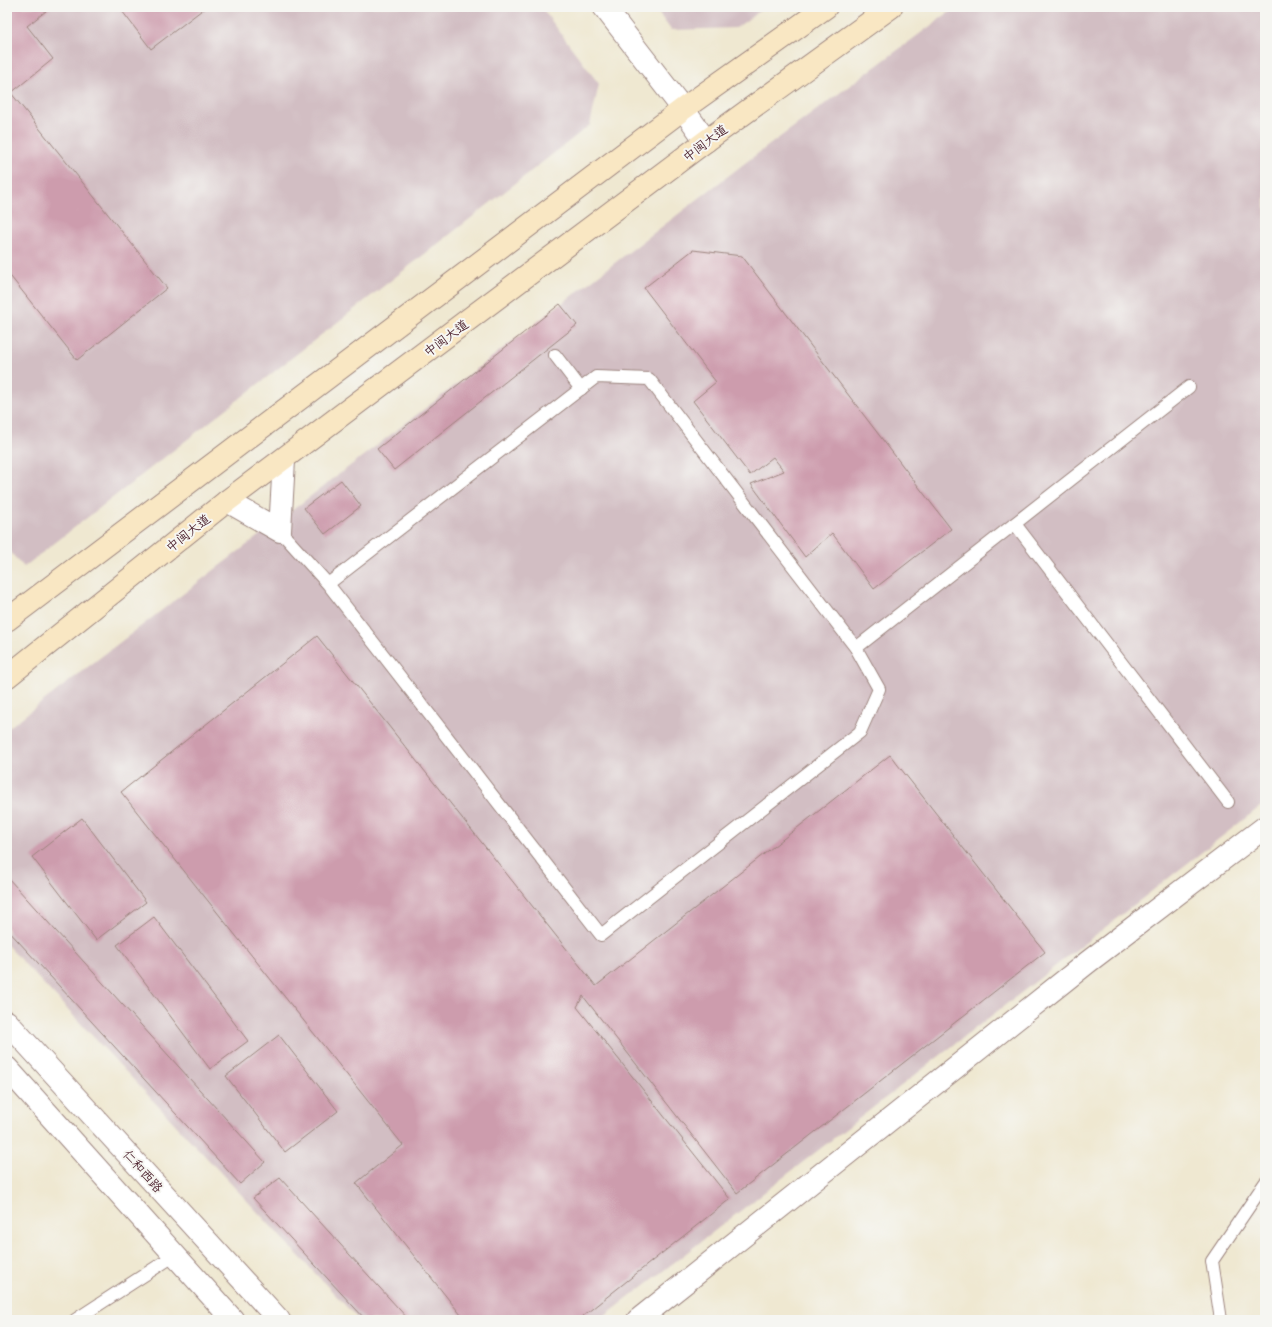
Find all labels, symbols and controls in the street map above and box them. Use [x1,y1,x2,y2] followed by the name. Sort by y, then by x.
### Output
[680,121,730,165] street label: 中闽大道
[421,316,471,360] street label: 中闽大道
[163,511,213,555] street label: 中闽大道
[120,1147,166,1195] street label: 仁和西路

